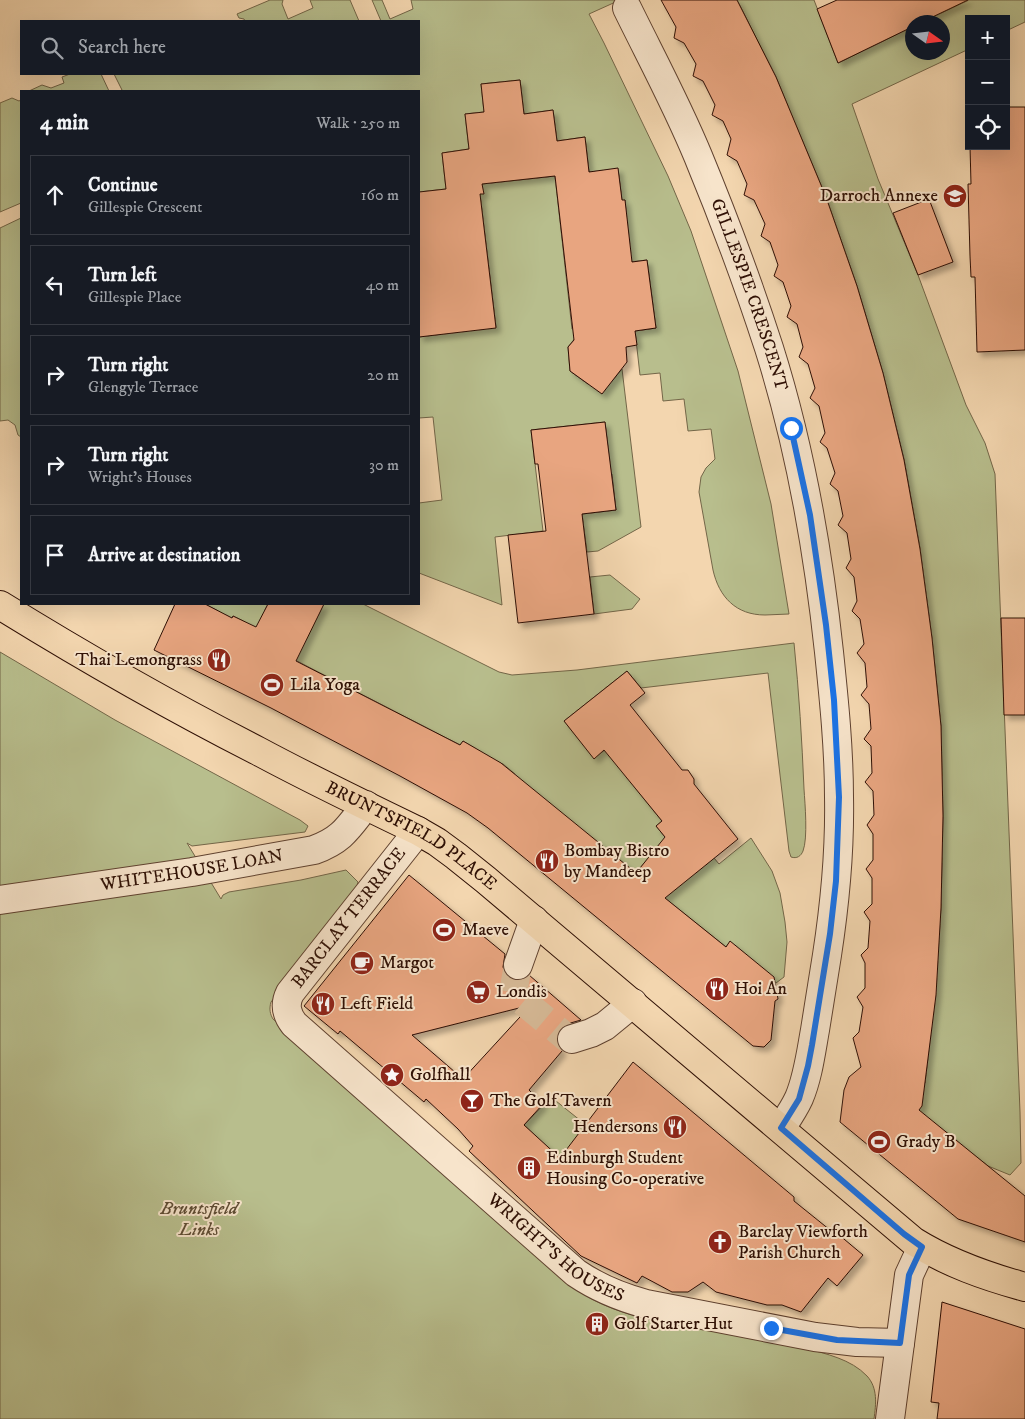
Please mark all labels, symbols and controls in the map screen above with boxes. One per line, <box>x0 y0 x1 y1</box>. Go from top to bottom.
north arrow <box>905 15 950 60</box>
map controls <box>965 15 1010 150</box>
button: + <box>965 15 1010 60</box>
search box <box>20 20 420 75</box>
icon: search <box>38 34 66 62</box>
text: Search here <box>78 36 166 59</box>
button: − <box>965 60 1010 105</box>
button: locate <box>965 105 1010 150</box>
text: 4 min <box>40 110 89 136</box>
text: Walk · 250 m <box>316 113 400 133</box>
text: Continue <box>88 174 158 197</box>
icon: ahead <box>41 181 69 209</box>
school or university icon: Darroch Annexe <box>942 183 968 209</box>
text: 160 m <box>361 185 399 205</box>
place label: Darroch Annexe <box>820 185 938 207</box>
street label: GILLESPIE CRESCENT <box>705 195 792 394</box>
text: Gillespie Crescent <box>88 197 202 217</box>
text: Turn left <box>88 264 157 287</box>
icon: left <box>41 271 69 299</box>
text: 40 m <box>366 275 399 295</box>
text: Gillespie Place <box>88 287 181 307</box>
text: Turn right <box>88 354 168 377</box>
icon: right <box>41 361 69 389</box>
text: 20 m <box>367 365 399 385</box>
text: Glengyle Terrace <box>88 377 198 397</box>
route start <box>780 417 803 440</box>
text: Turn right <box>88 444 168 467</box>
icon: right <box>41 451 69 479</box>
text: 30 m <box>369 455 399 475</box>
text: Wright's Houses <box>88 467 192 487</box>
icon: arrive <box>41 541 69 569</box>
text: Arrive at destination <box>88 544 240 567</box>
restaurant icon: Thai Lemongrass <box>206 647 232 673</box>
place label: Thai Lemongrass <box>76 649 202 671</box>
sports icon: Lila Yoga <box>259 672 285 698</box>
place label: Lila Yoga <box>290 674 360 696</box>
street label: BRUNTSFIELD PLACE <box>322 777 501 895</box>
place label: Bombay Bistro by Mandeep <box>564 840 669 883</box>
street label: BARCLAY TERRACE <box>287 843 411 993</box>
street label: WHITEHOUSE LOAN <box>98 845 285 896</box>
restaurant icon: Bombay Bistro by Mandeep <box>534 848 560 874</box>
sports icon: Maeve <box>431 917 457 943</box>
place label: Maeve <box>462 919 509 941</box>
cafe icon: Margot <box>349 950 375 976</box>
place label: Margot <box>380 952 434 974</box>
restaurant icon: Hoi An <box>704 976 730 1002</box>
place label: Hoi An <box>734 978 788 1000</box>
supermarket icon: Londis <box>465 979 491 1005</box>
place label: Londis <box>496 981 547 1003</box>
restaurant icon: Left Field <box>310 991 336 1017</box>
place label: Left Field <box>340 993 413 1015</box>
place icon: Golfhall <box>379 1062 405 1088</box>
place label: Golfhall <box>410 1064 471 1086</box>
bar icon: The Golf Tavern <box>459 1088 485 1114</box>
place label: The Golf Tavern <box>490 1090 612 1112</box>
restaurant icon: Hendersons <box>662 1114 688 1140</box>
place label: Hendersons <box>573 1116 658 1138</box>
sports icon: Grady B <box>866 1129 892 1155</box>
place label: Grady B <box>896 1131 956 1153</box>
place label: Edinburgh Student Housing Co-operative <box>546 1147 704 1190</box>
building icon: Edinburgh Student Housing Co-operative <box>516 1155 542 1181</box>
street label: WRIGHT'S HOUSES <box>482 1188 627 1307</box>
park label: Bruntsfield Links <box>160 1198 240 1241</box>
place label: Barclay Viewforth Parish Church <box>738 1221 868 1264</box>
church icon: Barclay Viewforth Parish Church <box>707 1229 733 1255</box>
building icon: Golf Starter Hut <box>584 1311 610 1337</box>
place label: Golf Starter Hut <box>614 1313 733 1335</box>
route end <box>760 1317 783 1340</box>

